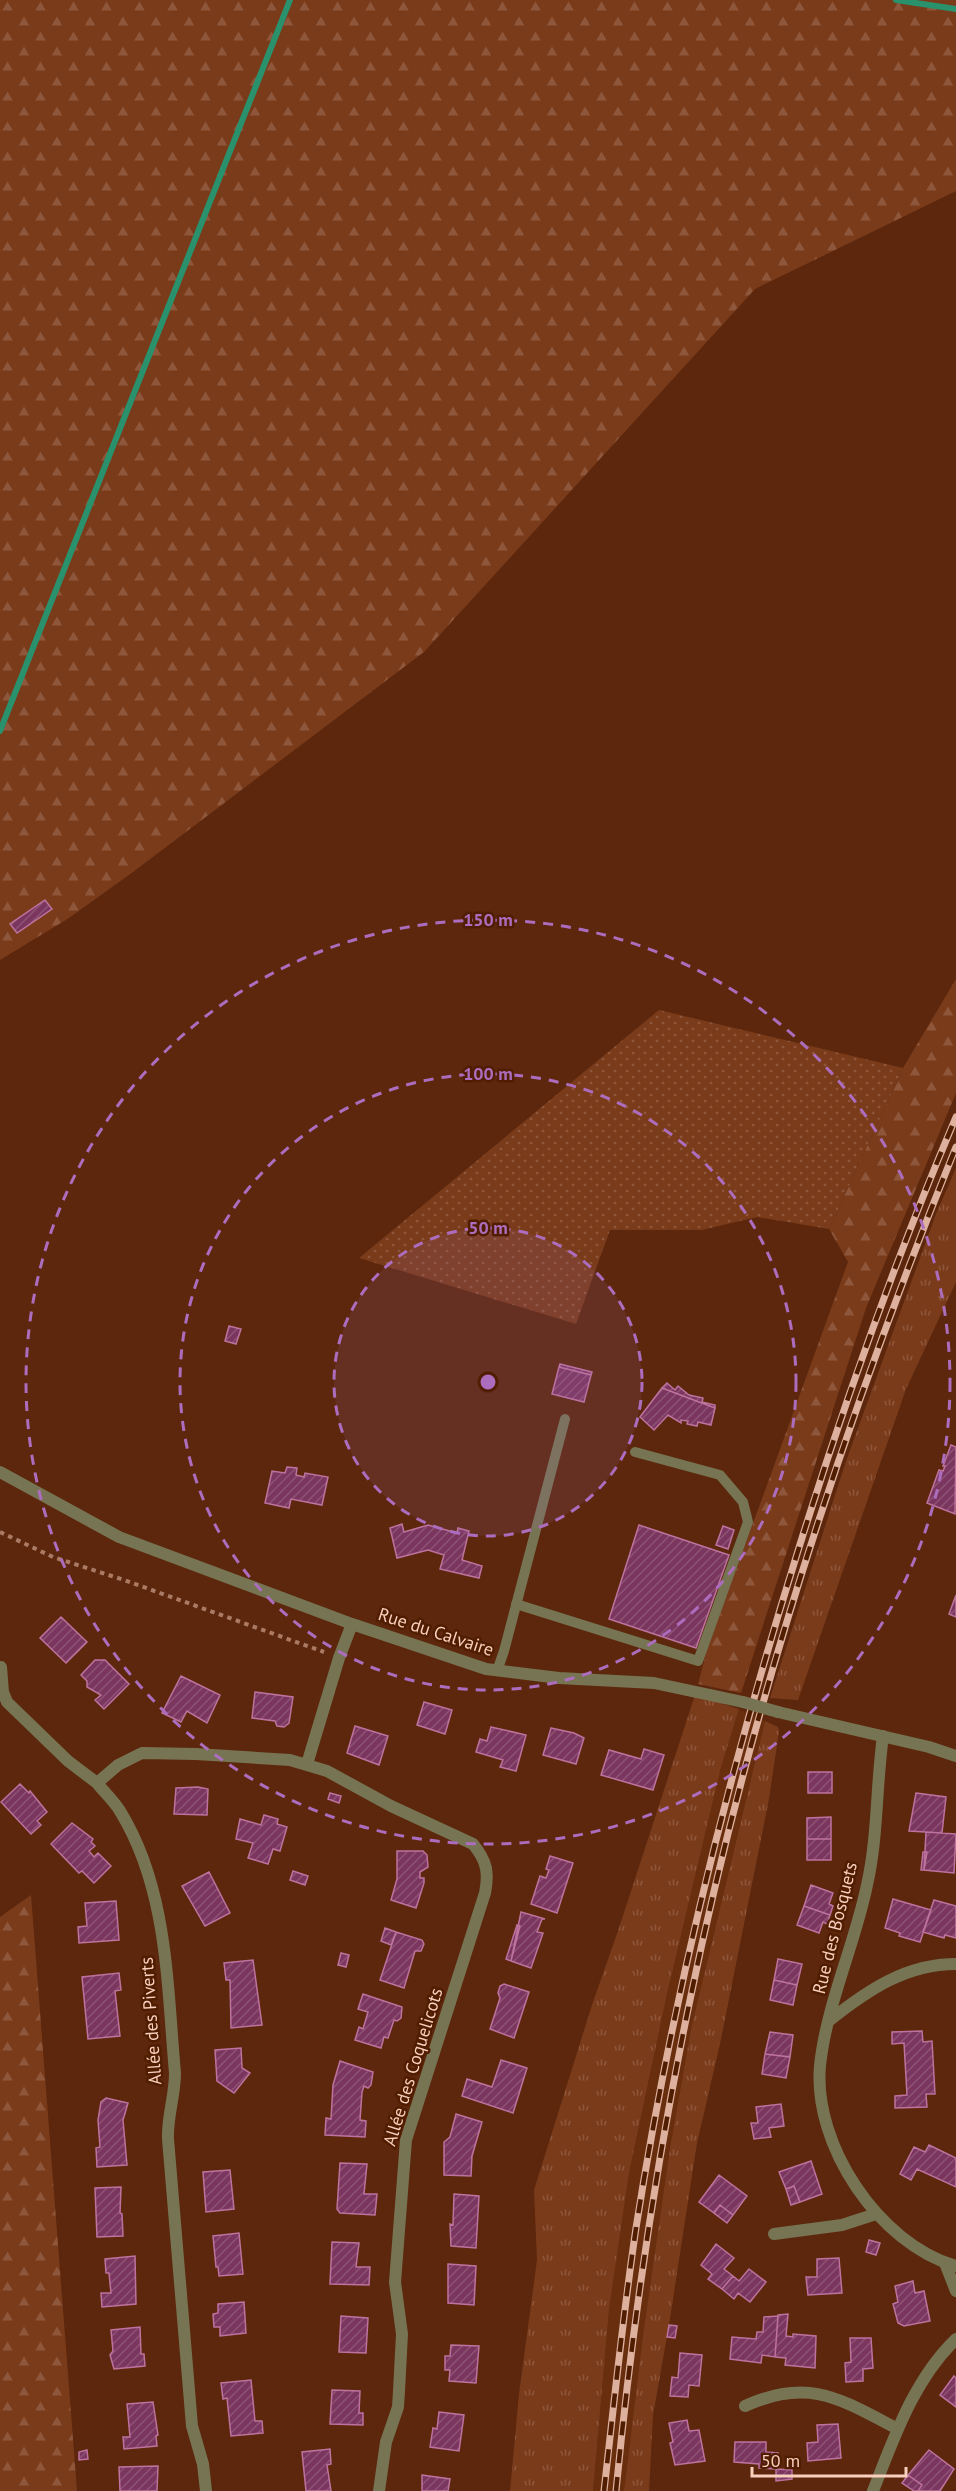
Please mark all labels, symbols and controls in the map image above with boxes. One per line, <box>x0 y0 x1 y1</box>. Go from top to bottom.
text: 150 m <box>463 908 513 931</box>
text: 100 m <box>463 1062 513 1085</box>
text: 50 m <box>468 1216 508 1239</box>
centre of rings <box>478 1372 498 1392</box>
street label: Rue du Calvaire <box>375 1602 497 1661</box>
street label: Rue des Bosquets <box>807 1859 862 1996</box>
street label: Allée des Piverts <box>135 1956 166 2086</box>
street label: Allée des Coquelicots <box>378 1985 448 2149</box>
scale bar <box>752 2440 906 2478</box>
text: 50 m <box>761 2449 800 2472</box>

